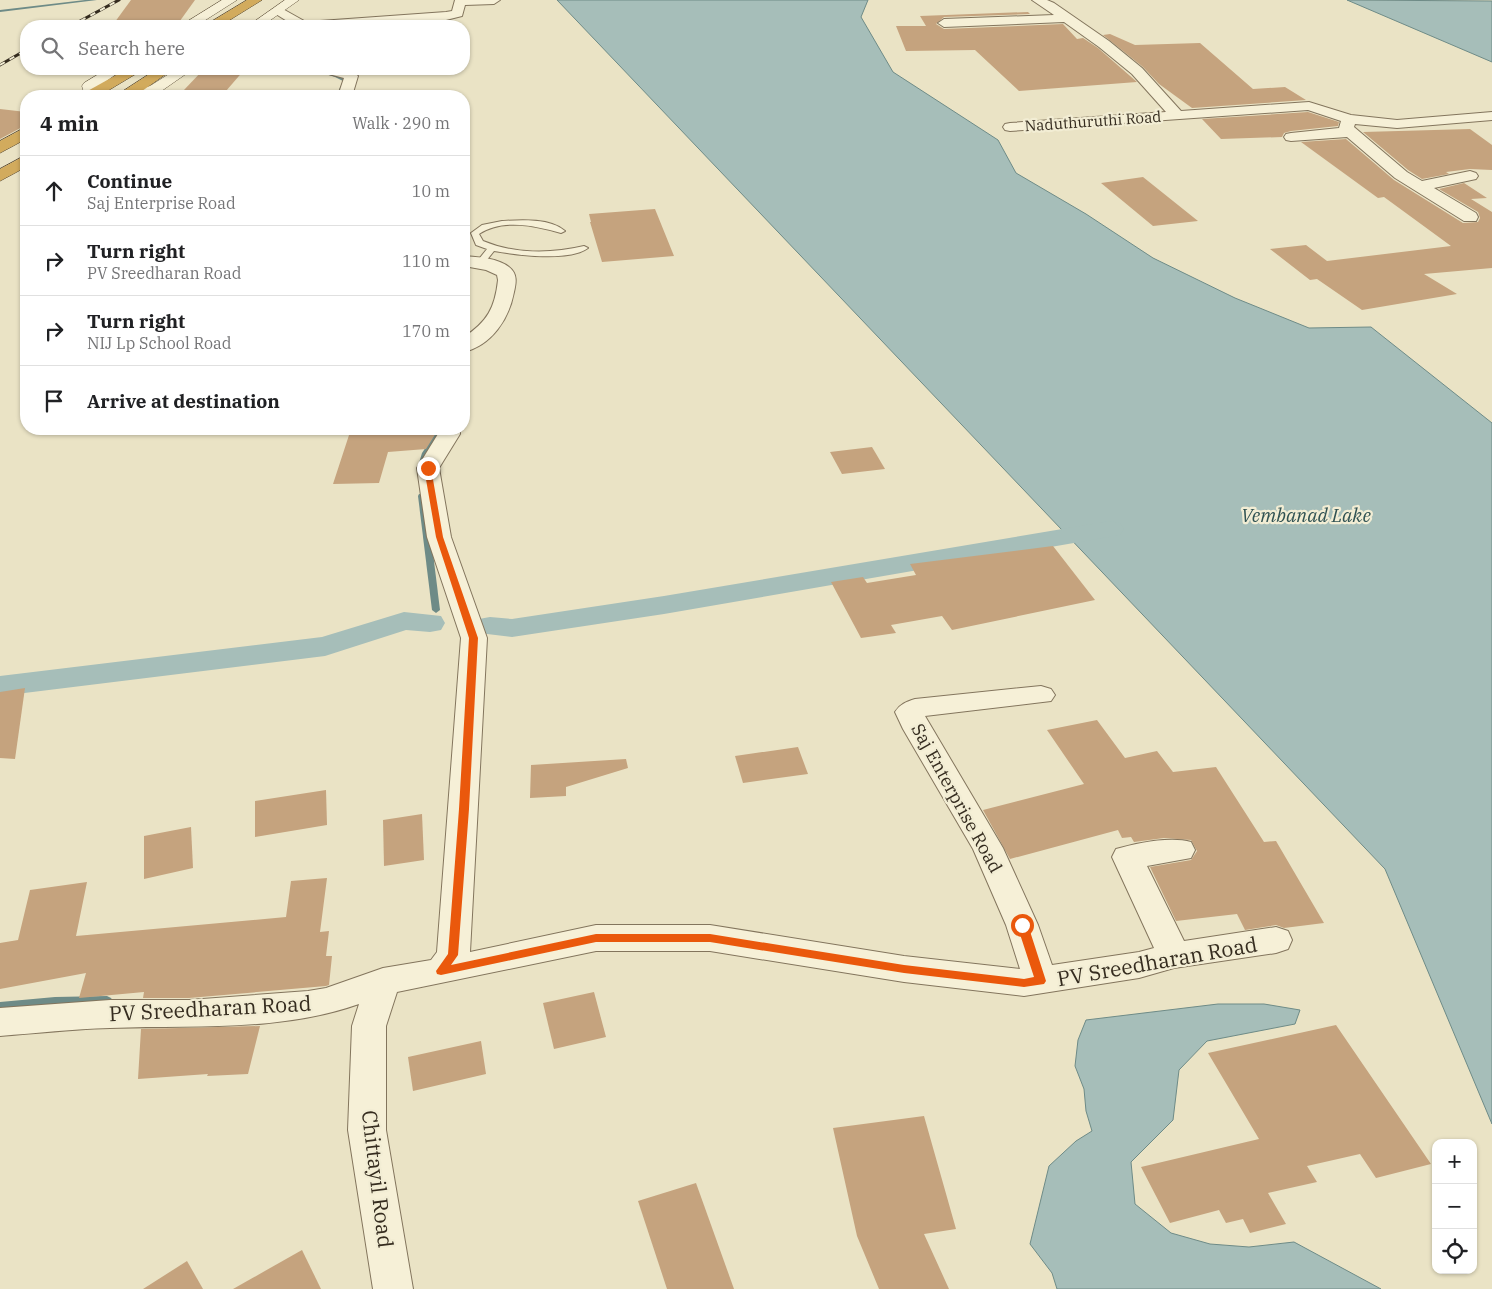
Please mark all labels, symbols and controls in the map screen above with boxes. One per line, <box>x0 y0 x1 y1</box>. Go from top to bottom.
search box <box>20 20 470 75</box>
icon: search <box>38 34 66 62</box>
text: Search here <box>78 36 185 60</box>
street label: Naduthuruthi Road <box>1024 107 1162 135</box>
text: 4 min <box>40 109 99 137</box>
text: Walk · 290 m <box>352 113 450 133</box>
text: Continue <box>87 169 172 193</box>
icon: ahead <box>40 177 68 205</box>
text: 10 m <box>412 181 450 201</box>
text: Saj Enterprise Road <box>87 193 236 213</box>
text: Turn right <box>87 239 185 263</box>
icon: right <box>40 247 68 275</box>
text: 110 m <box>402 251 450 271</box>
text: PV Sreedharan Road <box>87 263 242 283</box>
text: Turn right <box>87 309 185 333</box>
icon: right <box>40 317 68 345</box>
text: 170 m <box>402 321 450 341</box>
text: NIJ Lp School Road <box>87 333 232 353</box>
icon: arrive <box>40 387 68 415</box>
text: Arrive at destination <box>87 389 280 413</box>
route end <box>417 457 440 480</box>
water label: Vembanad Lake <box>1241 503 1371 527</box>
street label: Saj Enterprise Road <box>906 719 1008 877</box>
route start <box>1011 914 1034 937</box>
street label: PV Sreedharan Road <box>1055 930 1260 992</box>
street label: PV Sreedharan Road <box>108 989 312 1027</box>
street label: Chittayil Road <box>356 1109 400 1250</box>
map controls <box>1432 1139 1477 1274</box>
button: + <box>1432 1139 1477 1184</box>
button: − <box>1432 1184 1477 1229</box>
button: locate <box>1432 1229 1477 1274</box>

